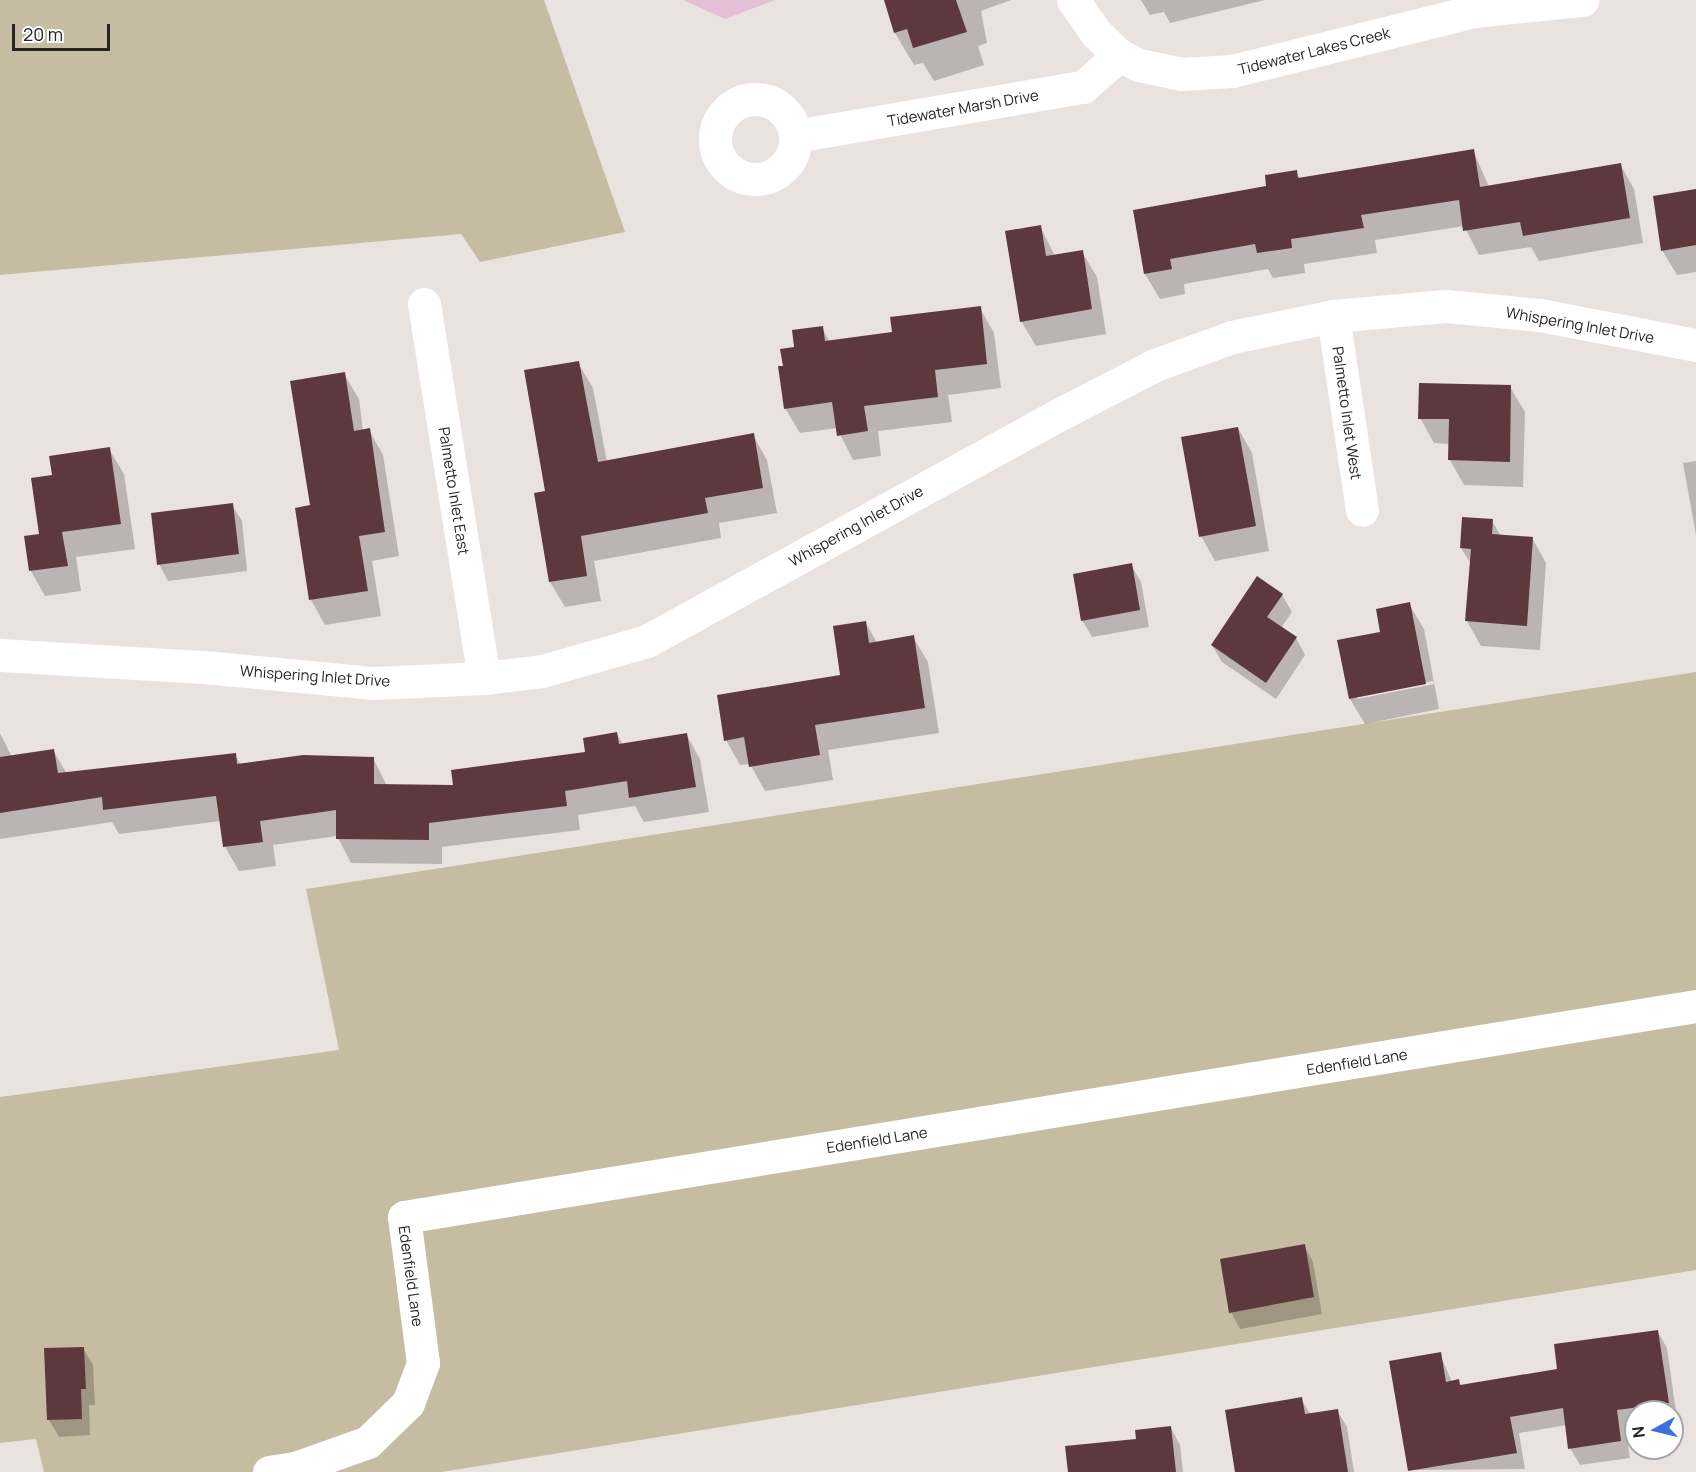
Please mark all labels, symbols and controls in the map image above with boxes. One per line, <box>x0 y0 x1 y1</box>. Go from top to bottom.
scale bar <box>15 12 112 50</box>
text: 20 m <box>23 22 63 46</box>
street label: Tidewater Lakes Creek <box>1236 23 1392 79</box>
street label: Tidewater Marsh Drive <box>886 86 1040 130</box>
street label: Whispering Inlet Drive <box>1504 303 1656 347</box>
street label: Palmetto Inlet West <box>1329 345 1365 481</box>
street label: Palmetto Inlet East <box>435 426 473 556</box>
street label: Whispering Inlet Drive <box>786 482 926 570</box>
street label: Whispering Inlet Drive <box>239 662 391 690</box>
street label: Edenfield Lane <box>1305 1045 1409 1079</box>
street label: Edenfield Lane <box>825 1123 929 1157</box>
street label: Edenfield Lane <box>395 1224 427 1328</box>
north arrow <box>1624 1400 1684 1460</box>
text: N <box>1626 1425 1650 1439</box>

